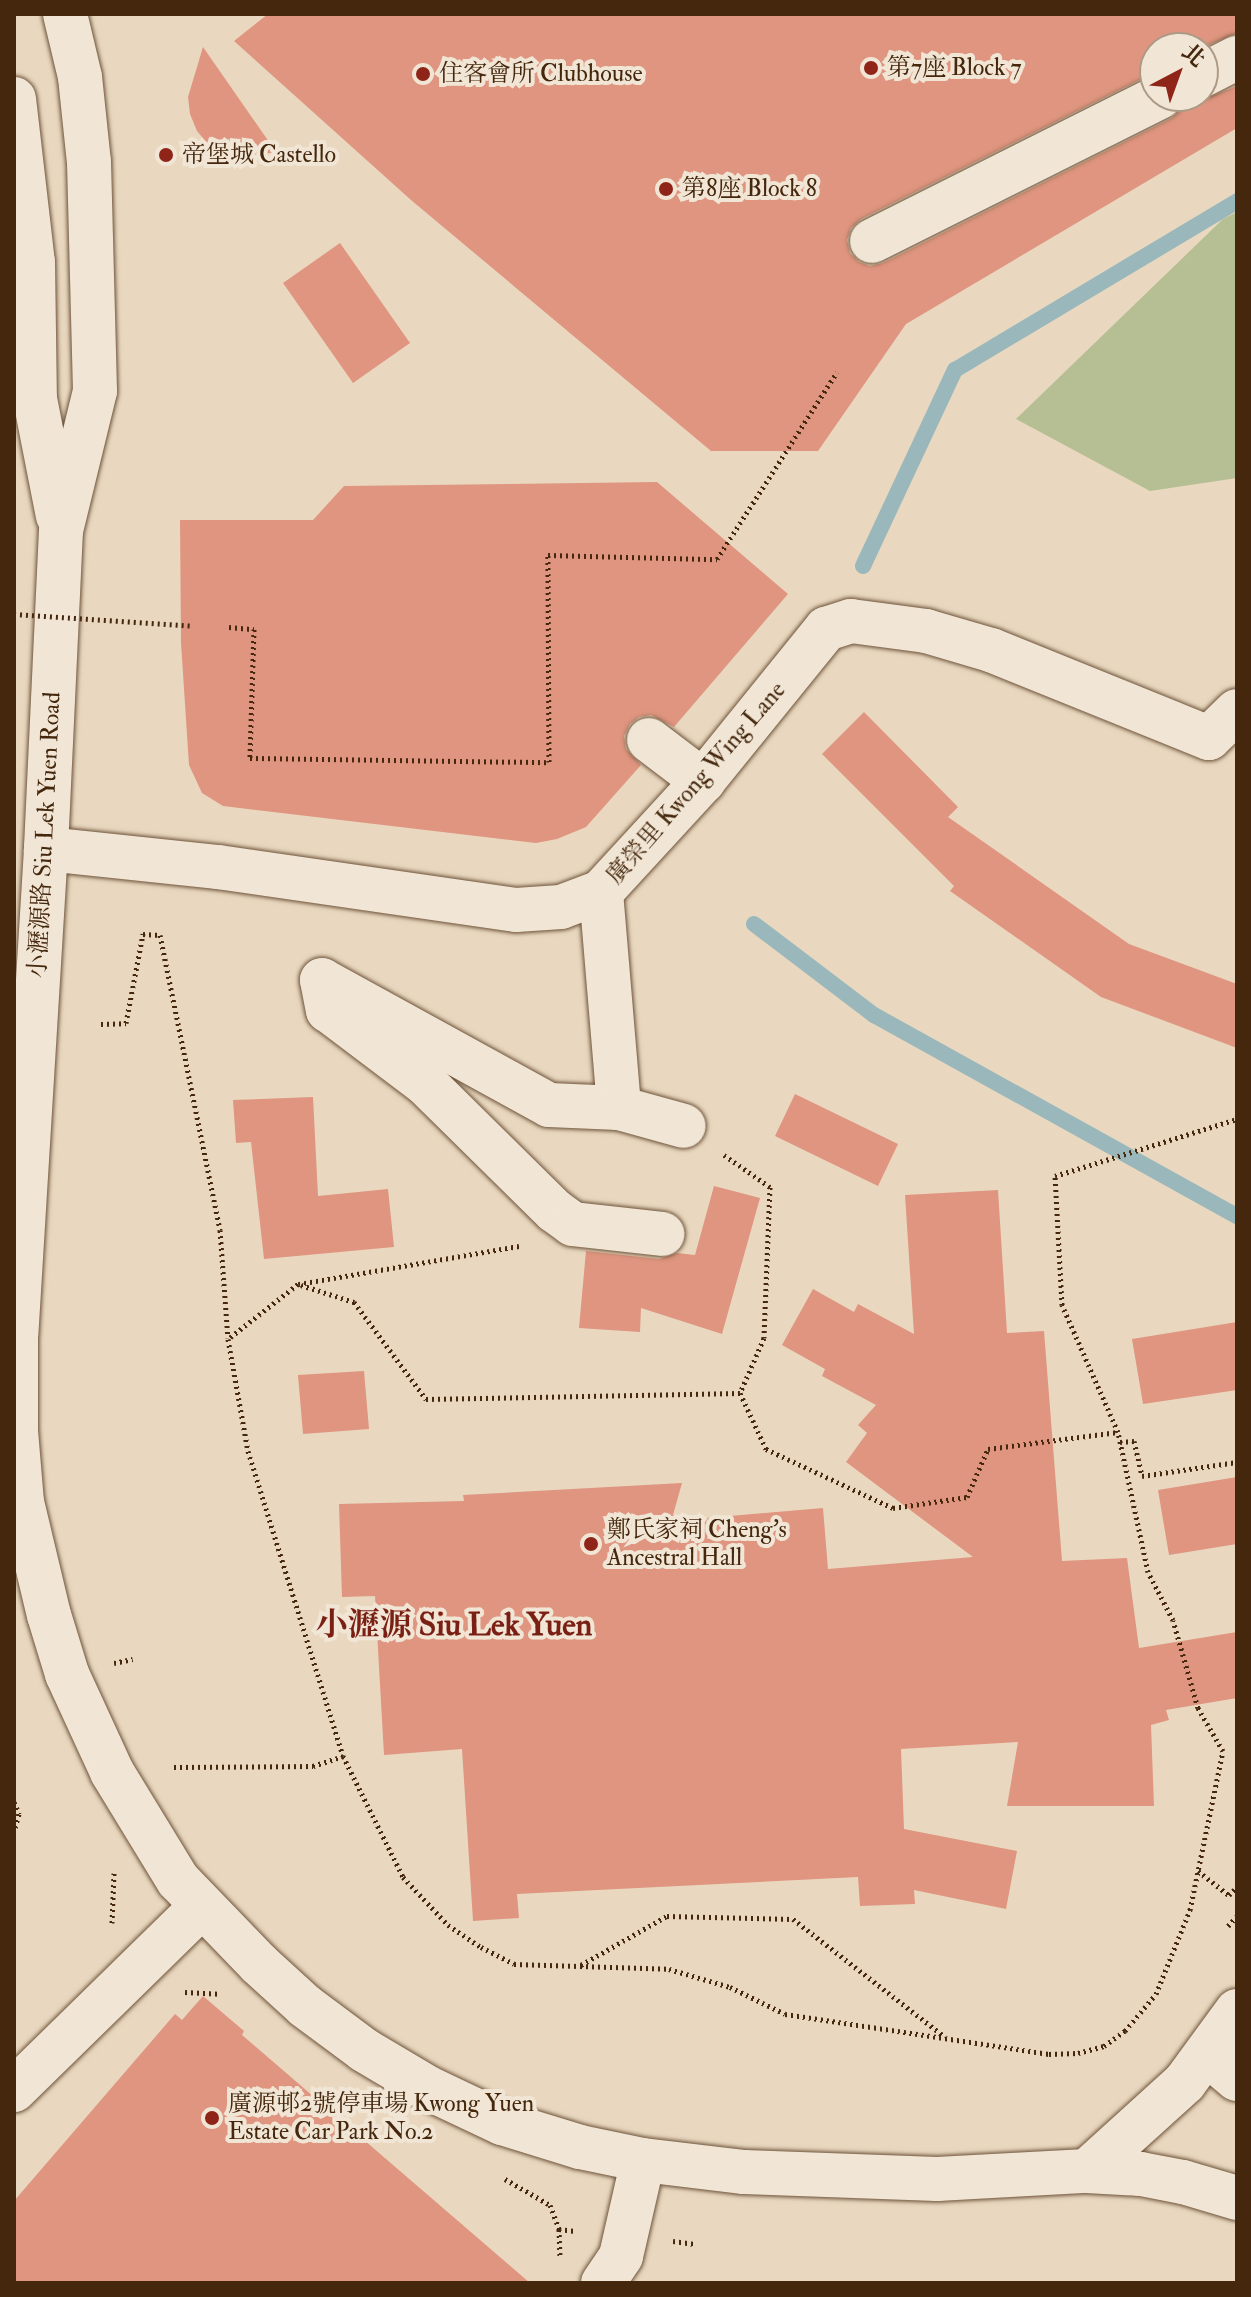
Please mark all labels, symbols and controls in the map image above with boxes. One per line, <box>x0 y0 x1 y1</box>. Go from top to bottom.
north arrow <box>1139 32 1219 112</box>
text: 北 <box>1176 38 1211 73</box>
place label: 第7座 Block 7 <box>887 54 1022 82</box>
marker: 第7座 Block 7 <box>862 59 880 77</box>
place label: 住客會所 Clubhouse <box>439 60 642 88</box>
marker: 住客會所 Clubhouse <box>414 65 432 83</box>
place label: 帝堡城 Castello <box>182 141 336 169</box>
marker: 帝堡城 Castello <box>157 146 175 164</box>
place label: 第8座 Block 8 <box>682 175 817 203</box>
marker: 第8座 Block 8 <box>657 180 675 198</box>
street label: 廣榮里 Kwong Wing Lane <box>600 676 792 890</box>
street label: 小瀝源路 Siu Lek Yuen Road <box>23 691 67 979</box>
place label: 鄭氏家祠 Cheng's Ancestral Hall <box>607 1516 787 1572</box>
marker: 鄭氏家祠 Cheng's Ancestral Hall <box>582 1535 600 1553</box>
district label: 小瀝源 Siu Lek Yuen <box>316 1606 592 1644</box>
place label: 廣源邨2號停車場 Kwong Yuen Estate Car Park No.2 <box>228 2090 534 2146</box>
marker: 廣源邨2號停車場 Kwong Yuen Estate Car Park No.2 <box>203 2109 221 2127</box>

